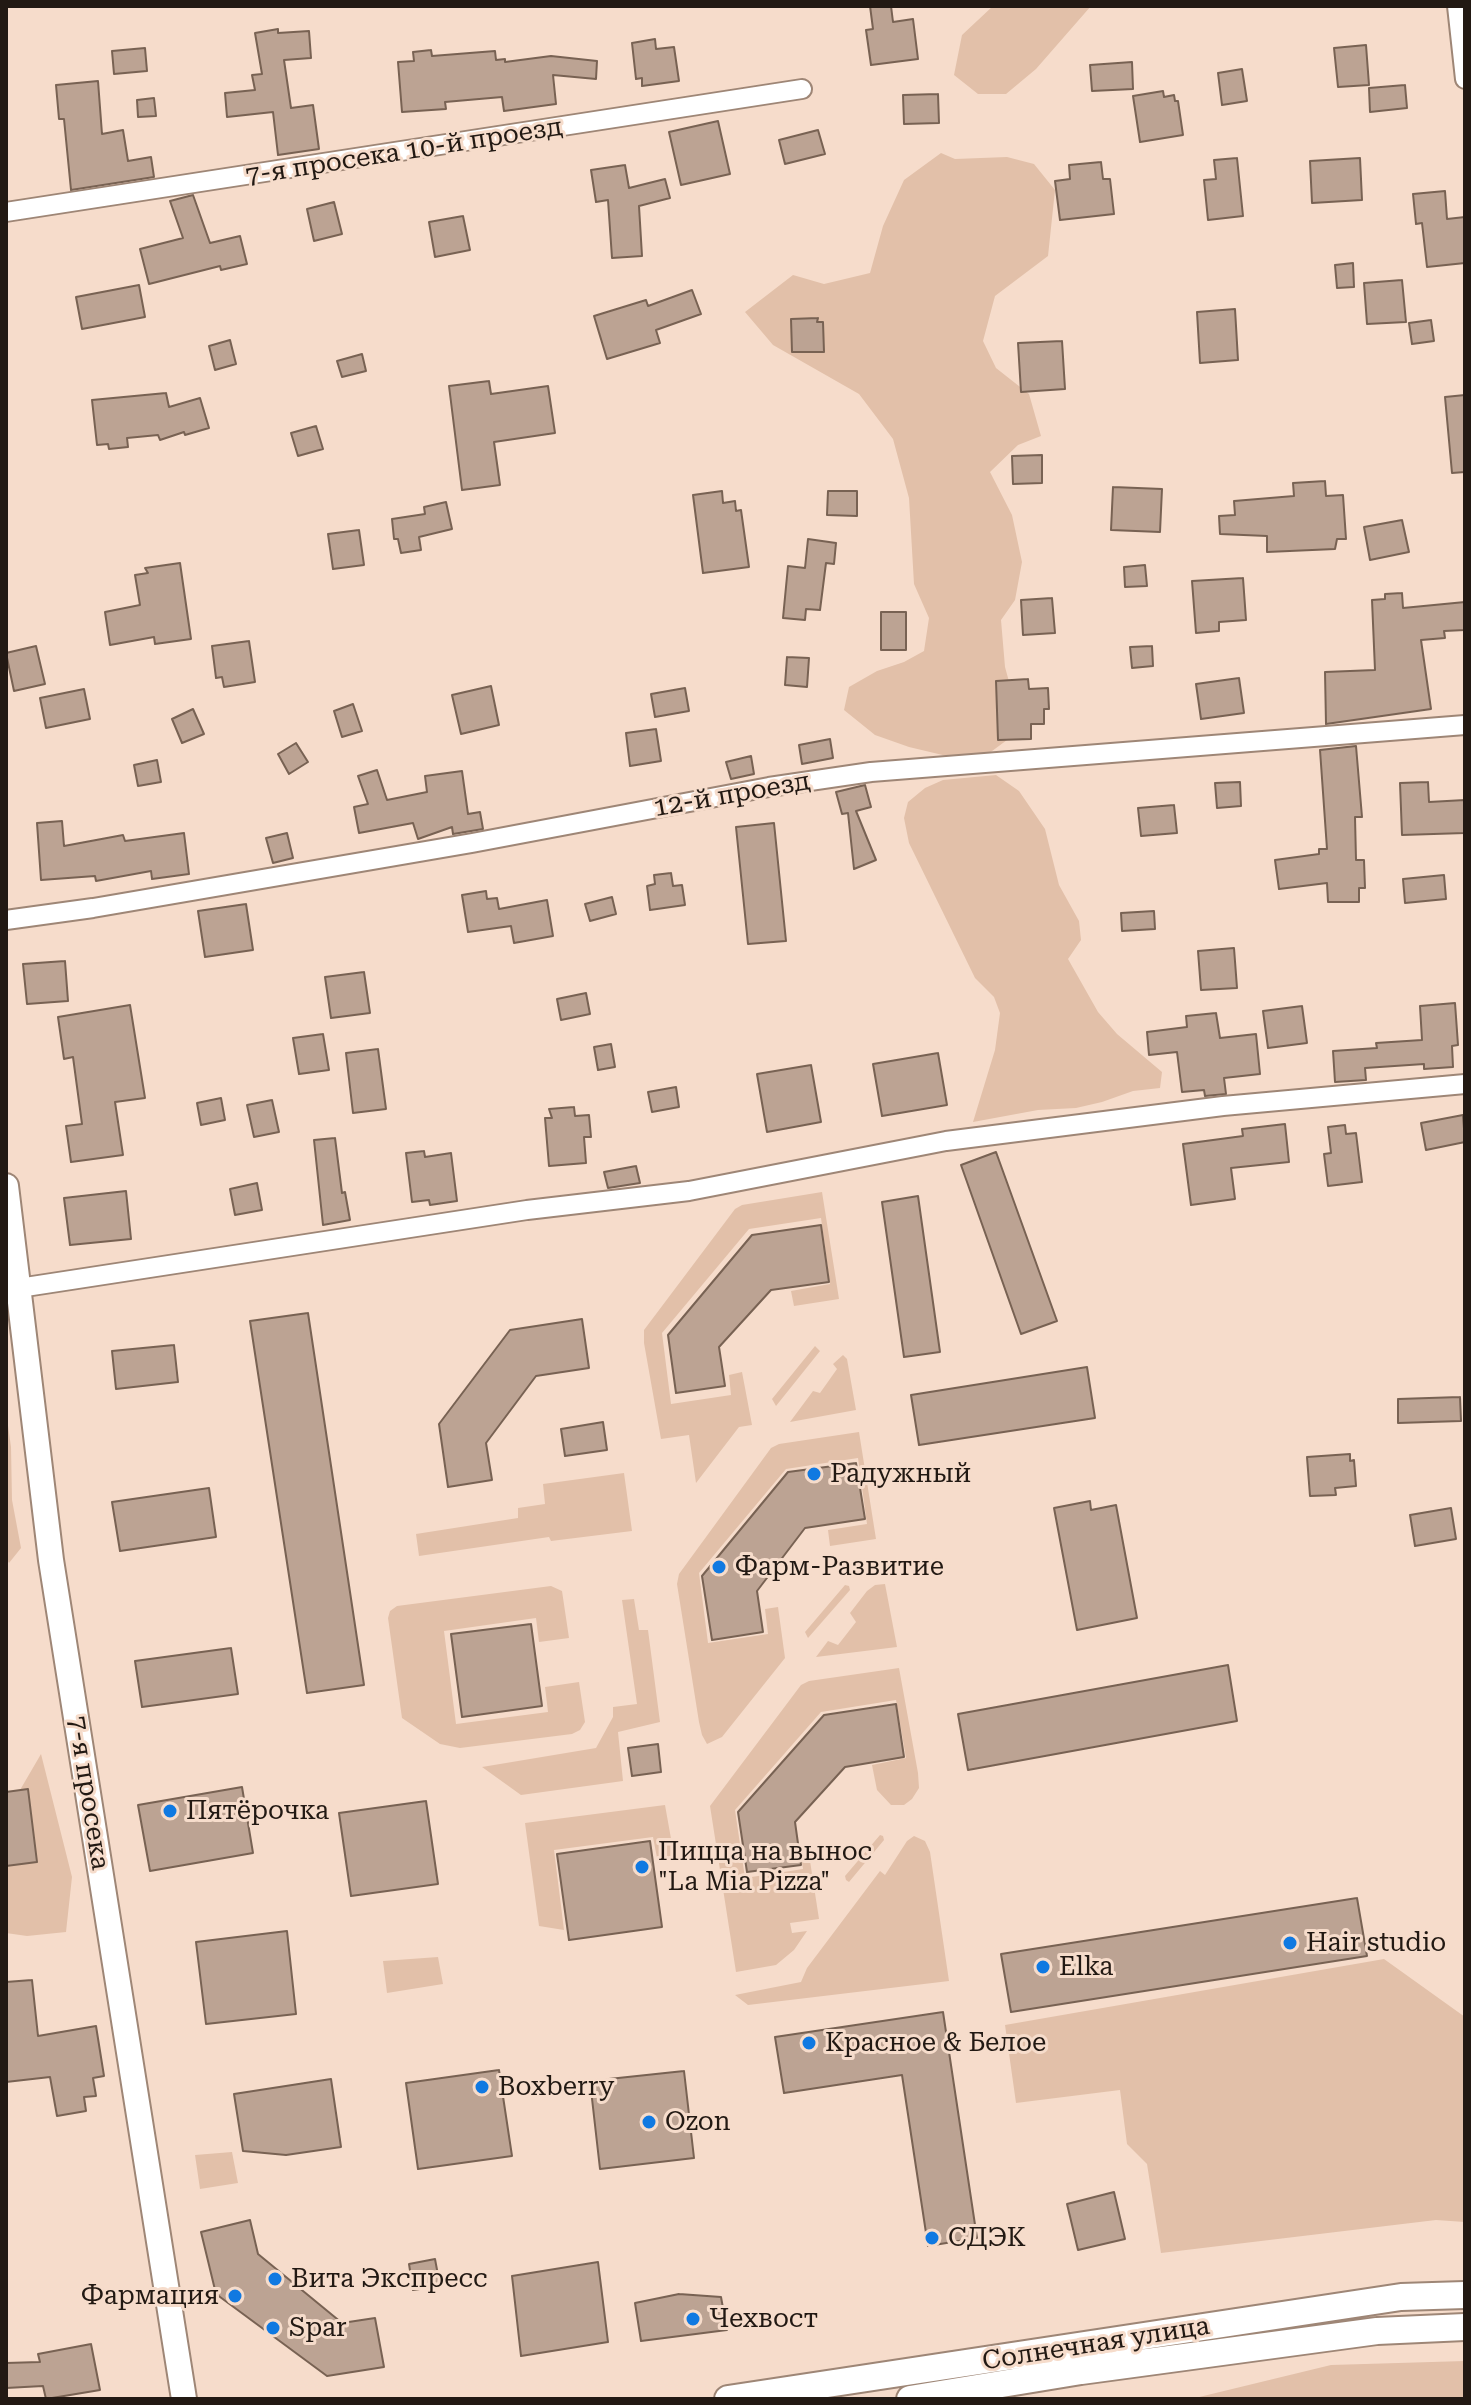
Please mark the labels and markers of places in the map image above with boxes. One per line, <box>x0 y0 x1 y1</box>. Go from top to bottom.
place label: Радужный <box>830 1458 971 1490</box>
marker: Радужный <box>805 1465 823 1483</box>
place label: Фарм-Развитие <box>735 1551 944 1583</box>
marker: Фарм-Развитие <box>710 1558 728 1576</box>
place label: Пятёрочка <box>186 1795 329 1827</box>
marker: Пятёрочка <box>161 1802 179 1820</box>
place label: Пицца на вынос "La Mia Pizza" <box>658 1836 872 1898</box>
marker: Пицца на вынос "La Mia Pizza" <box>633 1858 651 1876</box>
place label: Hair studio <box>1306 1927 1446 1959</box>
marker: Hair studio <box>1281 1934 1299 1952</box>
place label: Elka <box>1059 1951 1113 1983</box>
marker: Elka <box>1034 1958 1052 1976</box>
place label: Красное & Белое <box>825 2027 1046 2059</box>
marker: Красное & Белое <box>800 2034 818 2052</box>
place label: Boxberry <box>498 2071 614 2103</box>
marker: Boxberry <box>473 2078 491 2096</box>
place label: Ozon <box>665 2106 731 2138</box>
marker: Ozon <box>640 2113 658 2131</box>
place label: СДЭК <box>948 2222 1026 2254</box>
marker: СДЭК <box>923 2229 941 2247</box>
place label: Вита Экспресс <box>291 2263 488 2295</box>
marker: Вита Экспресс <box>266 2270 284 2288</box>
place label: Фармация <box>81 2280 219 2312</box>
marker: Фармация <box>226 2287 244 2305</box>
place label: Чехвост <box>709 2303 818 2335</box>
marker: Чехвост <box>684 2310 702 2328</box>
place label: Spar <box>289 2312 347 2344</box>
marker: Spar <box>264 2319 282 2337</box>

